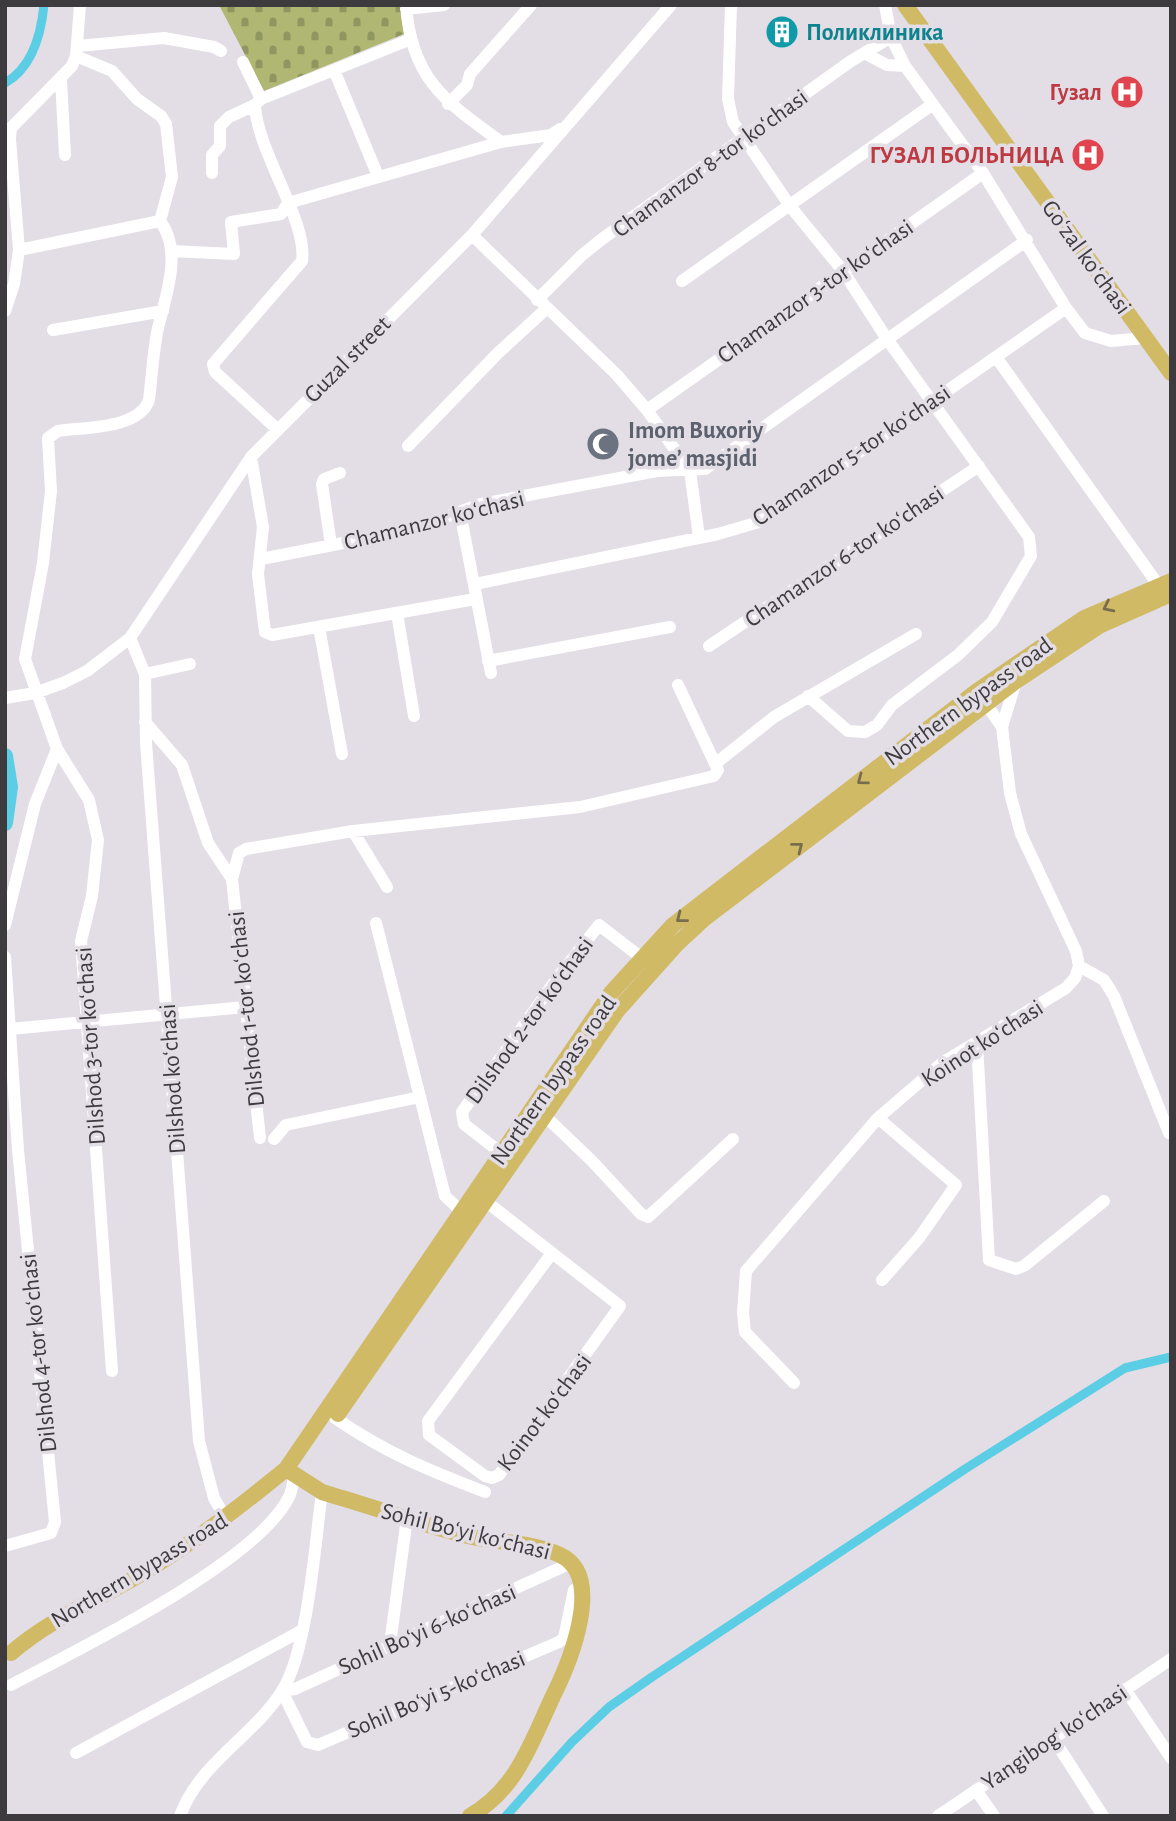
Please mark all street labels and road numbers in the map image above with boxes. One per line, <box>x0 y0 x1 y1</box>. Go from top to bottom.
street label: Chamanzor 8-tor koʻchasi <box>609 85 812 242</box>
street label: Goʻzal koʻchasi <box>1037 196 1135 319</box>
street label: Chamanzor 3-tor koʻchasi <box>713 215 918 368</box>
street label: Guzal street <box>300 312 396 407</box>
street label: Chamanzor 5-tor koʻchasi <box>748 381 955 531</box>
street label: Chamanzor 6-tor koʻchasi <box>741 481 948 632</box>
street label: Chamanzor koʻchasi <box>342 487 527 555</box>
street label: Northern bypass road <box>880 633 1057 771</box>
street label: Dilshod 1-tor koʻchasi <box>225 910 269 1108</box>
street label: Dilshod 2-tor koʻchasi <box>461 933 598 1108</box>
street label: Dilshod 3-tor koʻchasi <box>72 946 110 1146</box>
street label: Northern bypass road <box>486 991 621 1170</box>
street label: Koinot koʻchasi <box>917 996 1048 1092</box>
street label: Dilshod koʻchasi <box>156 1003 190 1155</box>
street label: Dilshod 4-tor koʻchasi <box>17 1252 61 1454</box>
street label: Koinot koʻchasi <box>493 1350 596 1476</box>
street label: Sohil Boʻyi koʻchasi <box>379 1499 553 1565</box>
street label: Northern bypass road <box>47 1509 232 1633</box>
street label: Sohil Boʻyi 6-koʻchasi <box>335 1580 520 1680</box>
street label: Sohil Boʻyi 5-koʻchasi <box>344 1647 529 1743</box>
street label: Yangibogʻ koʻchasi <box>978 1680 1132 1795</box>

